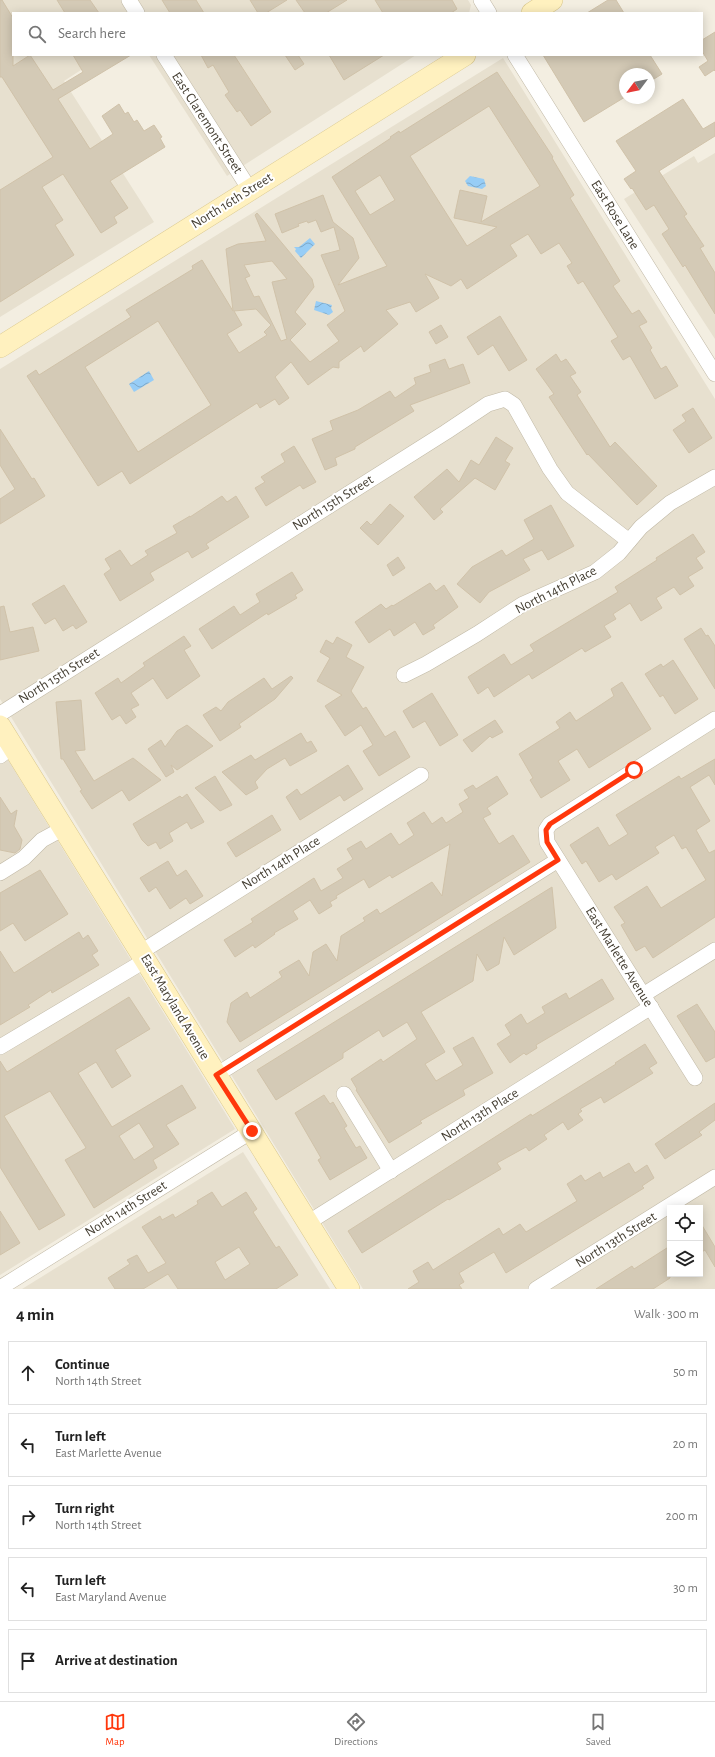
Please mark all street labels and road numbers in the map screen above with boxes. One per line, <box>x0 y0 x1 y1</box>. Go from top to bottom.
street label: East Claremont Street <box>169 70 245 177</box>
street label: North 16th Street <box>189 170 276 232</box>
street label: East Rose Lane <box>588 178 642 252</box>
street label: North 15th Street <box>290 472 376 533</box>
street label: North 14th Place <box>513 564 599 616</box>
street label: North 15th Street <box>16 645 102 706</box>
street label: North 14th Place <box>239 833 323 893</box>
street label: East Marlette Avenue <box>583 905 655 1009</box>
street label: East Maryland Avenue <box>138 952 212 1062</box>
street label: North 13th Place <box>439 1086 521 1144</box>
street label: North 14th Street <box>83 1178 170 1240</box>
street label: North 13th Street <box>573 1209 659 1270</box>

